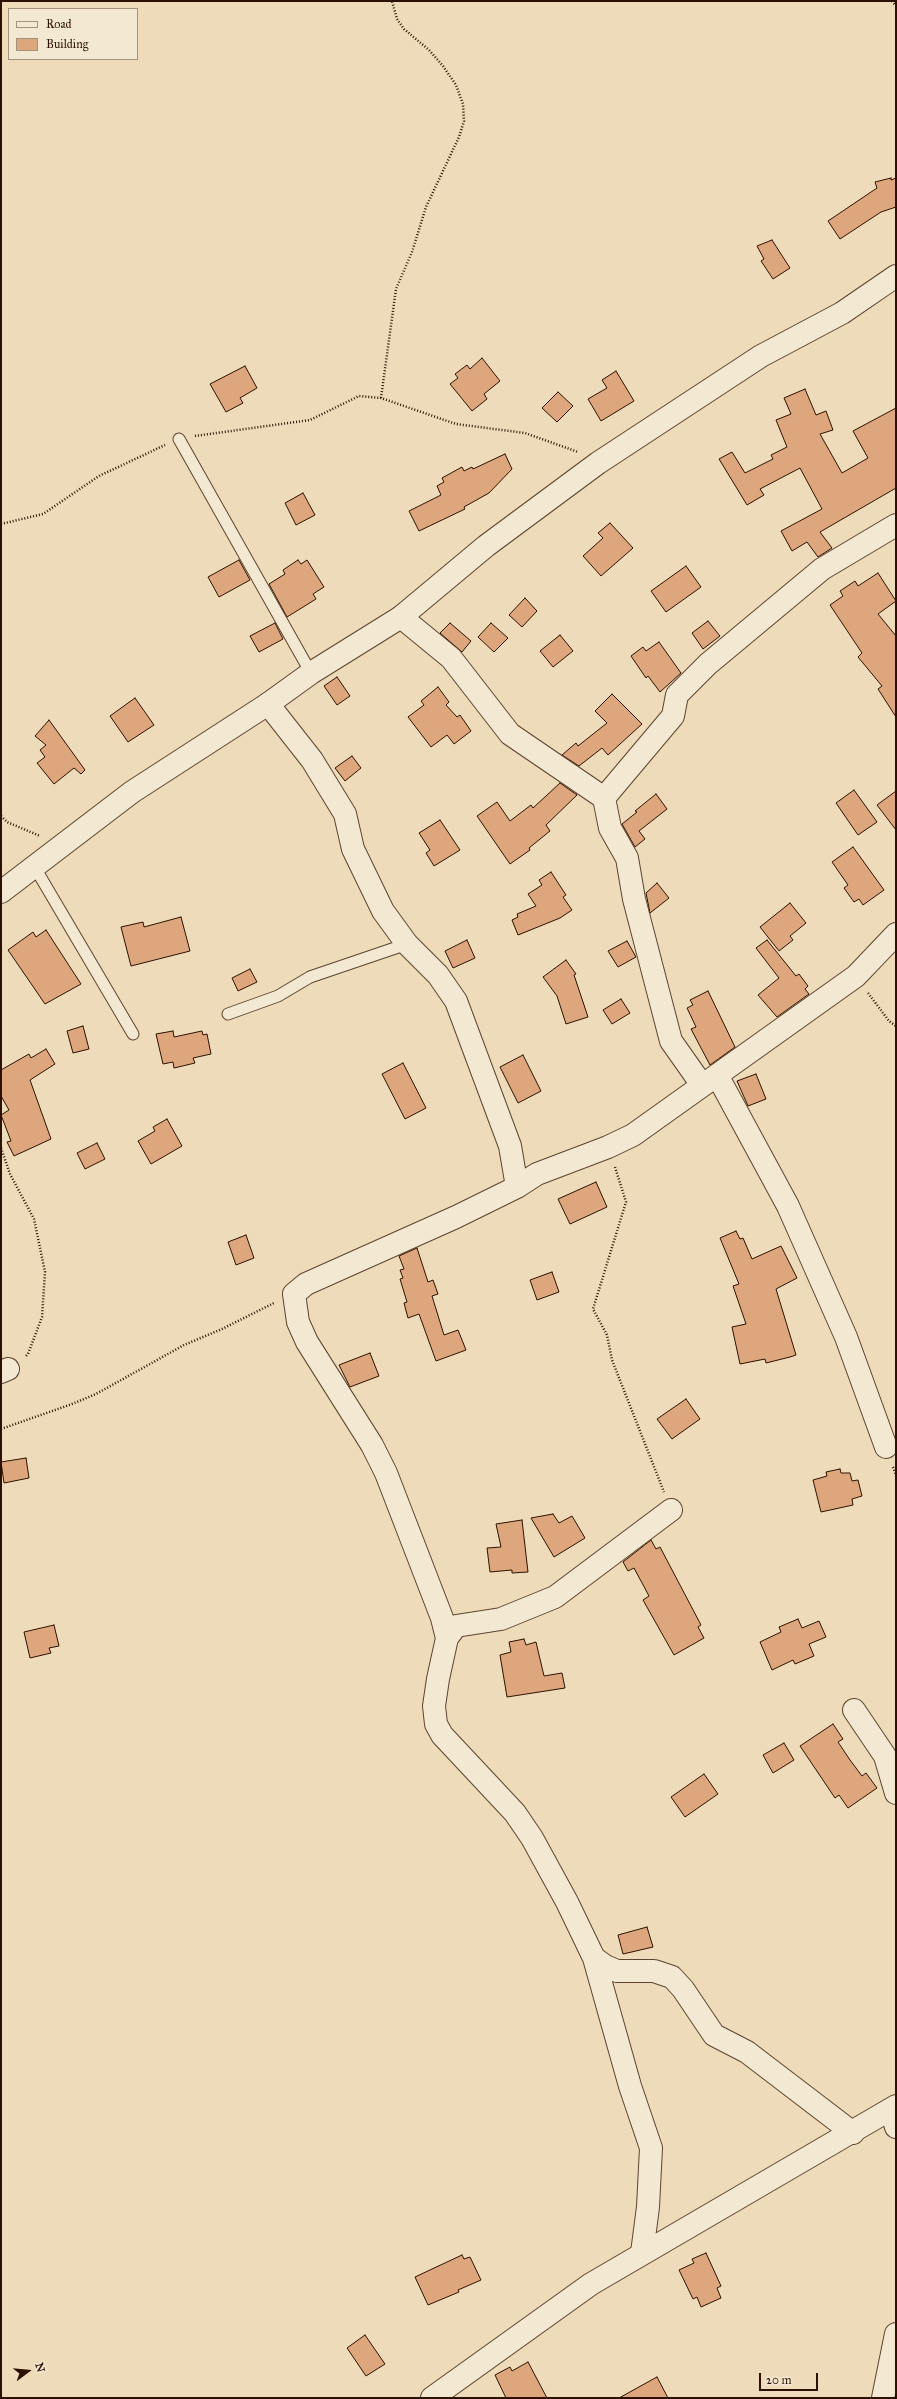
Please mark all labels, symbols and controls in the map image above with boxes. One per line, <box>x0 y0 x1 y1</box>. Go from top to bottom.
legend <box>8 8 138 60</box>
text: Road <box>46 17 72 31</box>
text: Building <box>46 37 88 51</box>
north arrow <box>8 2351 48 2391</box>
text: N <box>32 2361 48 2374</box>
scale bar <box>761 2365 820 2391</box>
text: 20 m <box>766 2373 792 2387</box>

